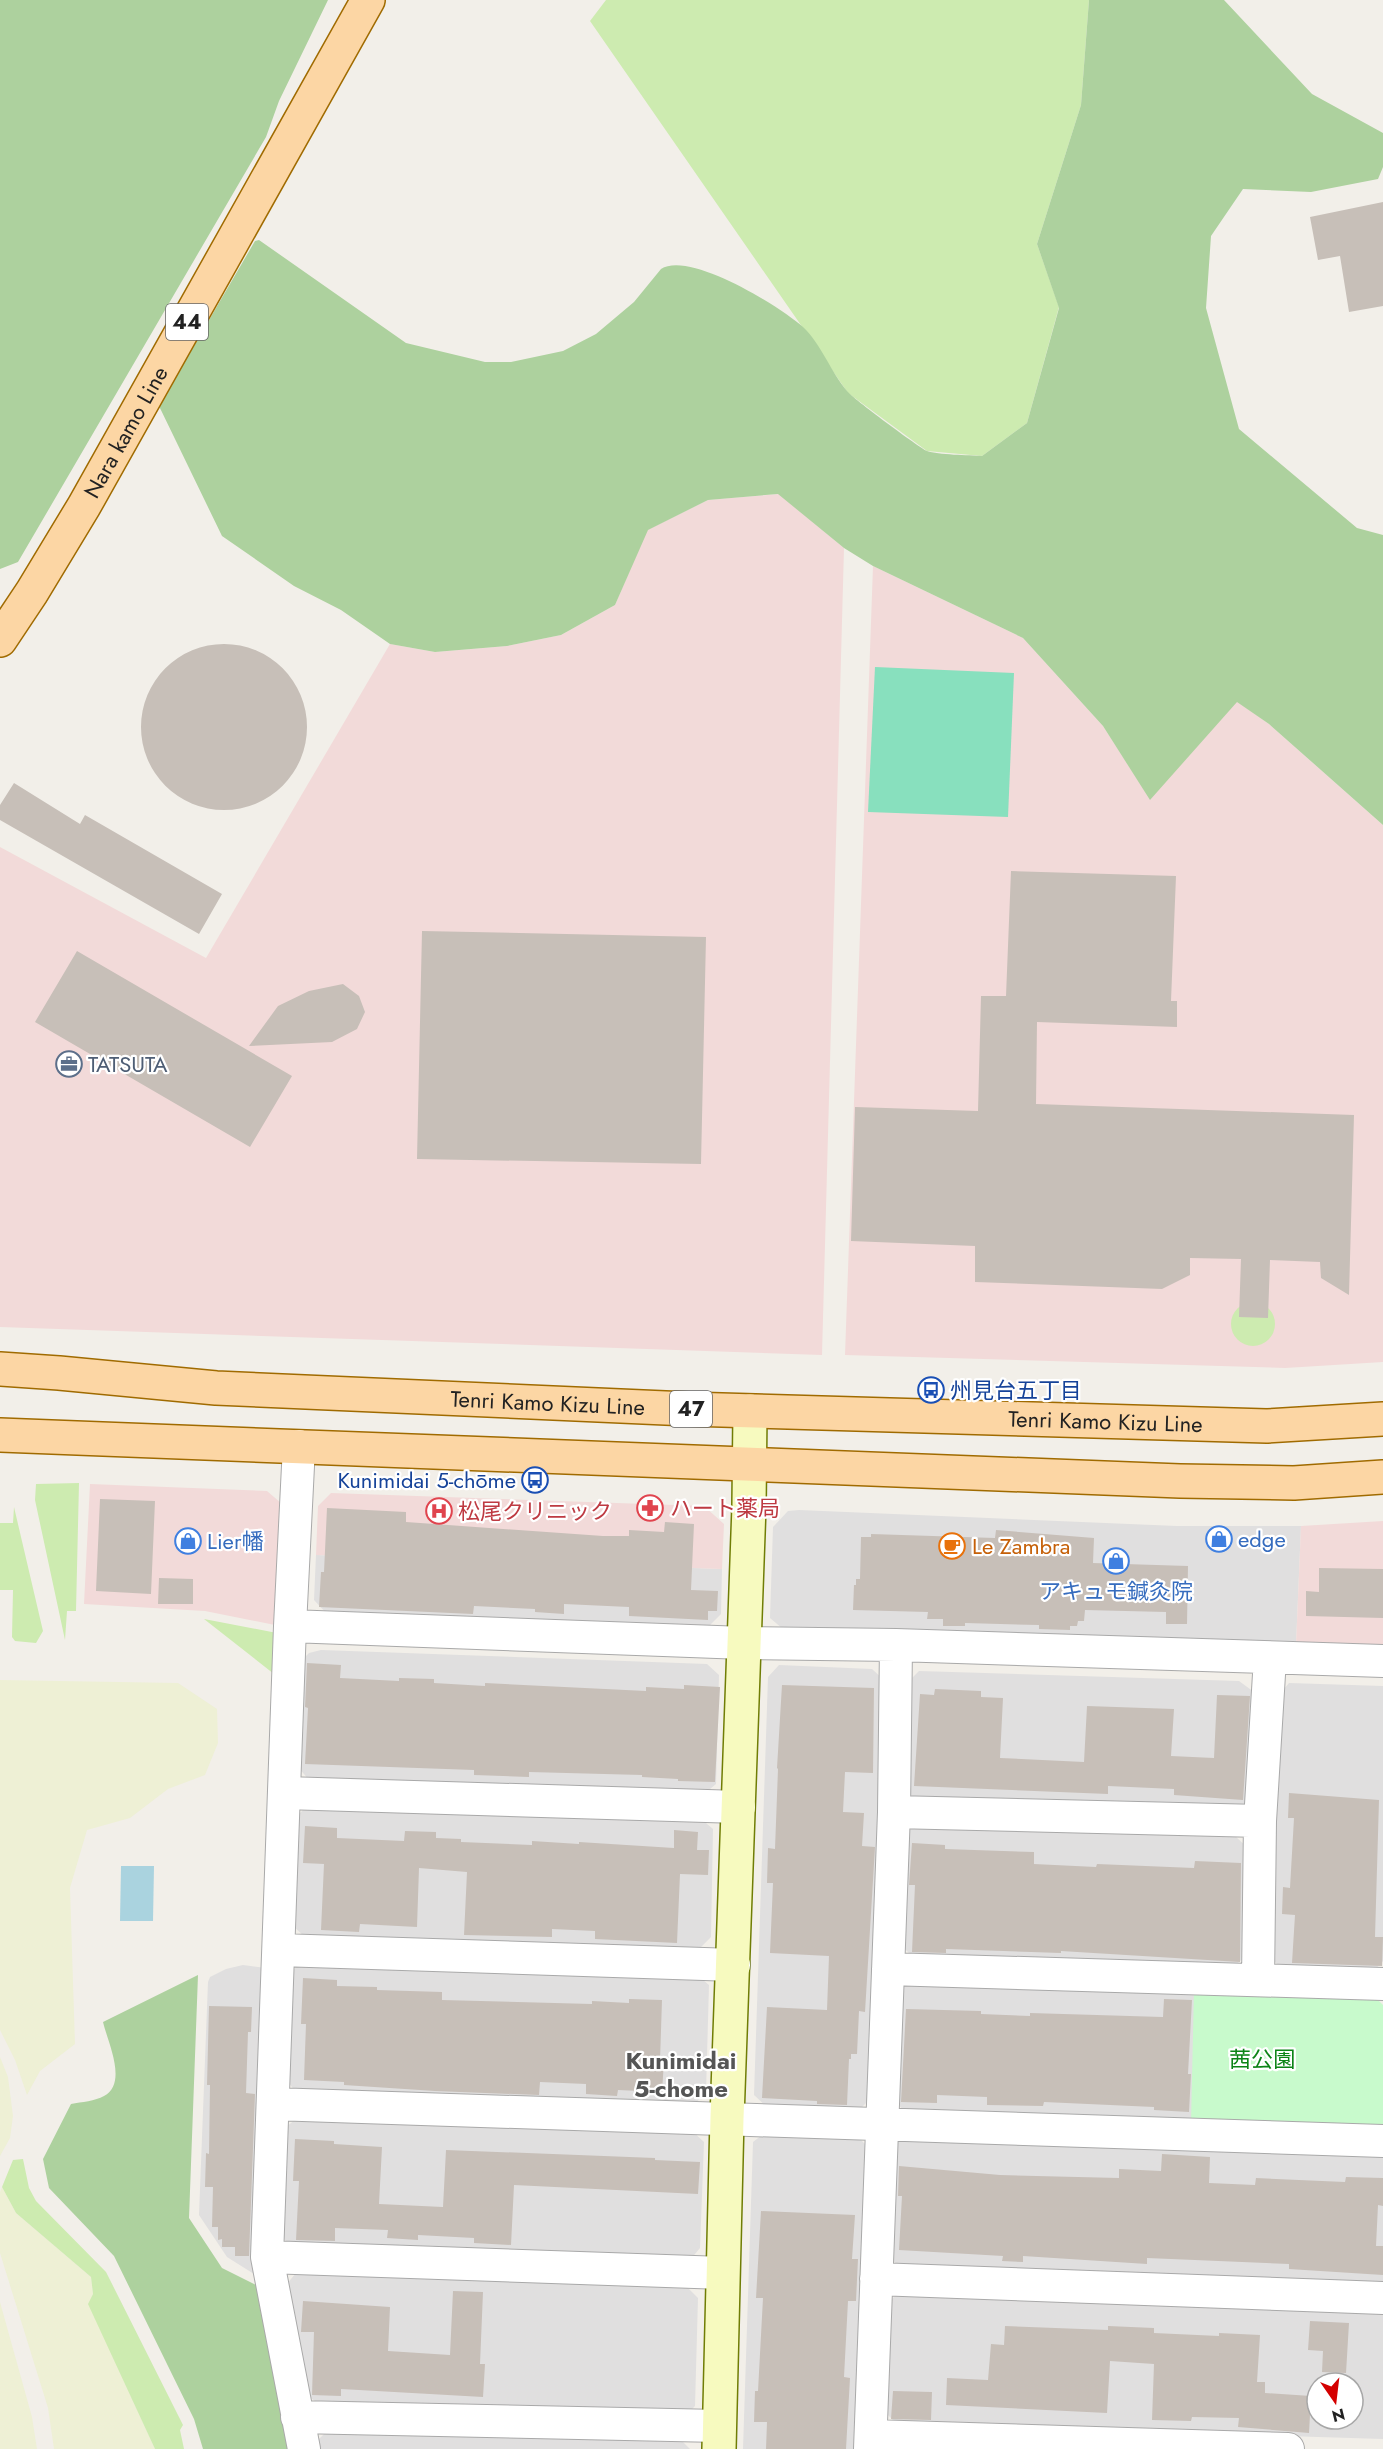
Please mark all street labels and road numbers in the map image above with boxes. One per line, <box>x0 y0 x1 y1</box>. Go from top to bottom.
road number: 44 <box>166 304 208 340</box>
street label: Nara kamo Line <box>76 360 175 504</box>
street label: Tenri Kamo Kizu Line <box>450 1382 646 1423</box>
road number: 47 <box>670 1391 712 1427</box>
street label: Tenri Kamo Kizu Line <box>1008 1402 1203 1440</box>

